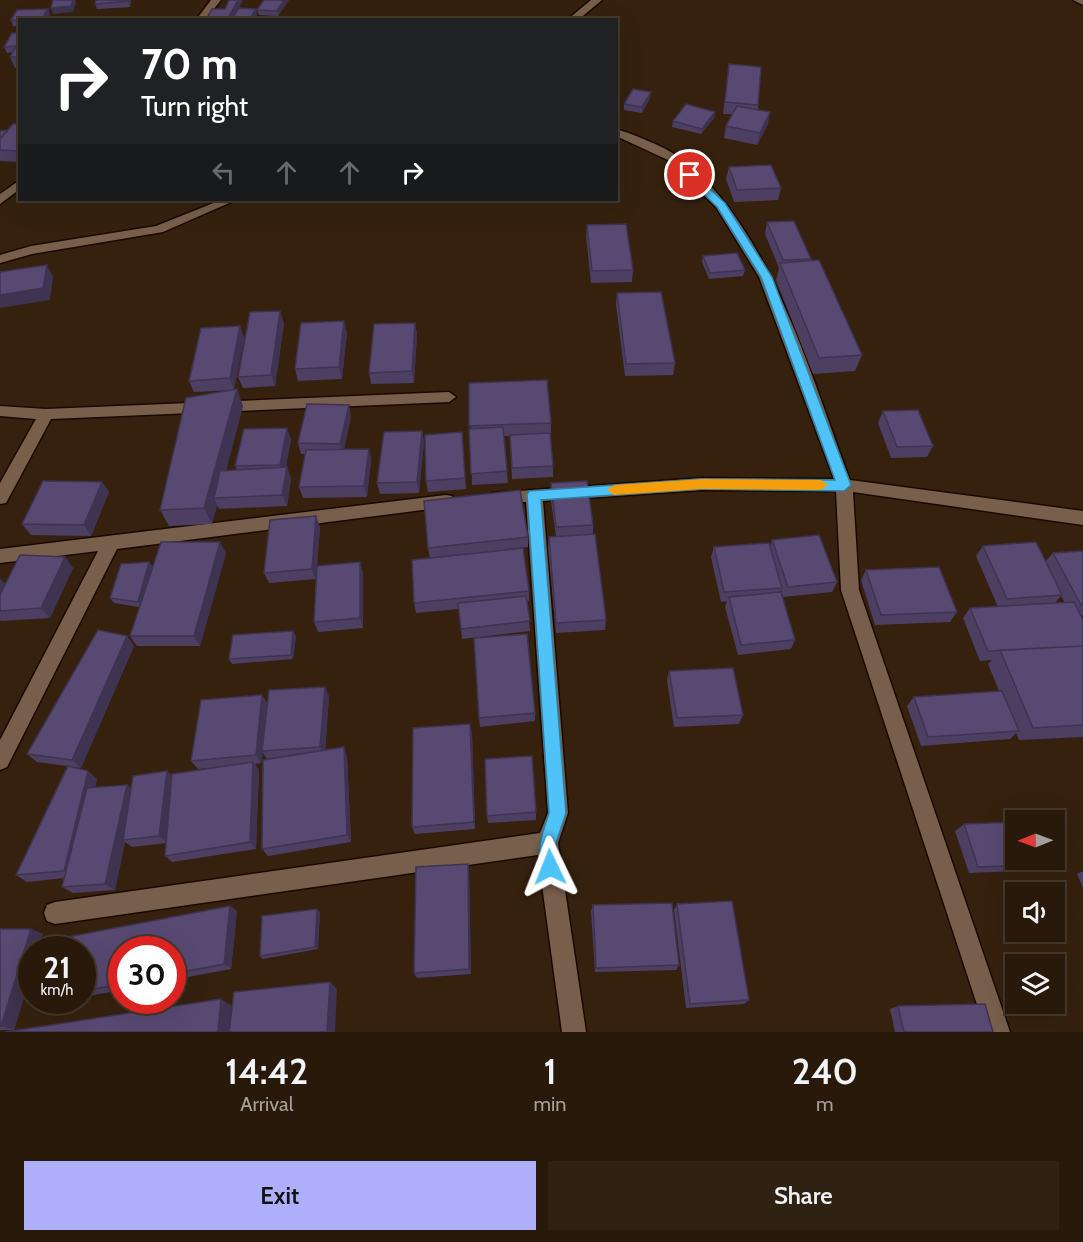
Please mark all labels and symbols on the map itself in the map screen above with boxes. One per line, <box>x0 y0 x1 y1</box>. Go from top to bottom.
pin <box>664 149 715 200</box>
north arrow <box>1005 810 1065 870</box>
position arrow <box>518 835 582 899</box>
speed limit sign: 30 <box>108 936 186 1014</box>

